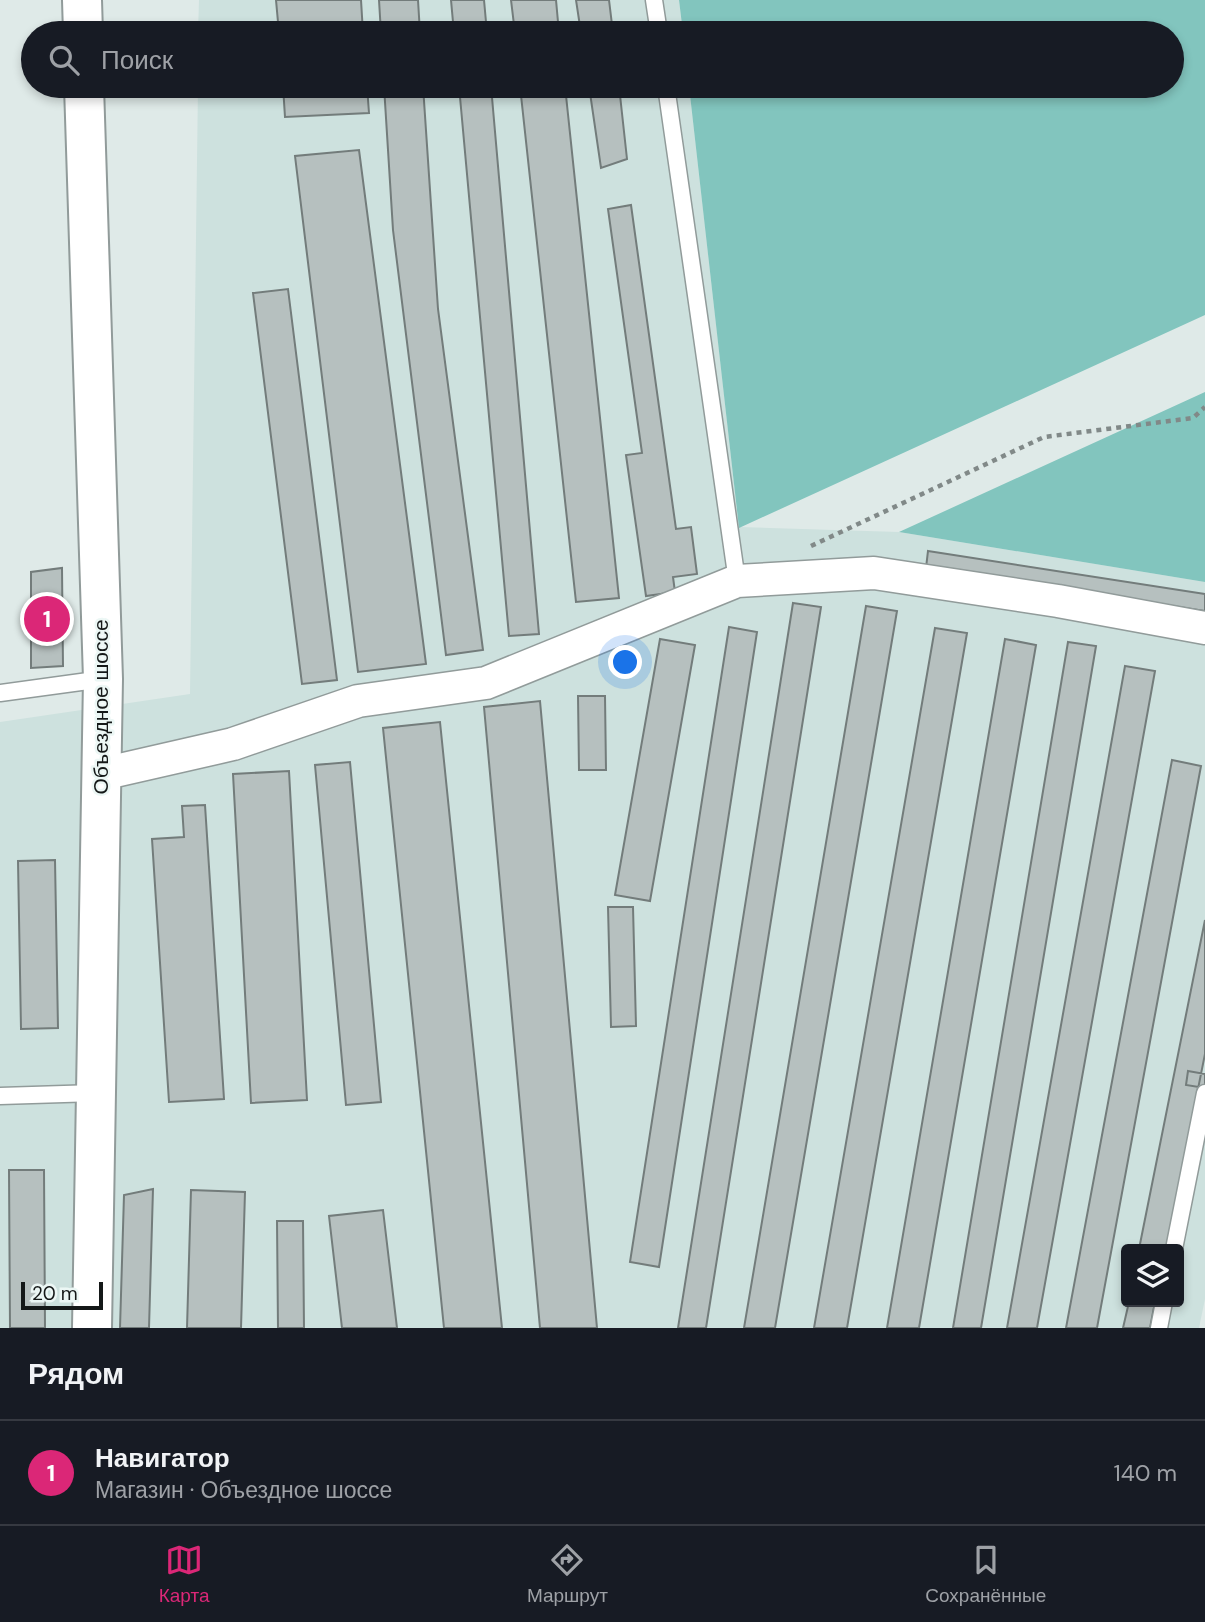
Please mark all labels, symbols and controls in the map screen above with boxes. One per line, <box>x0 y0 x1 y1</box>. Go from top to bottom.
search box <box>21 21 1184 98</box>
icon: search <box>45 41 83 79</box>
text: Поиск <box>101 43 173 77</box>
pin: 1 <box>24 593 70 645</box>
street label: Объездное шоссе <box>87 619 115 795</box>
your location <box>608 645 642 679</box>
map controls <box>1121 1244 1184 1307</box>
button: layers <box>1121 1244 1184 1307</box>
scale bar <box>21 1279 103 1311</box>
text: 20 m <box>32 1281 78 1306</box>
text: Рядом <box>28 1354 124 1393</box>
text: Навигатор <box>95 1441 230 1475</box>
text: 1 <box>47 1458 55 1488</box>
text: 140 m <box>1114 1458 1177 1488</box>
text: Магазин · Объездное шоссе <box>95 1475 392 1505</box>
tab: Карта <box>159 1541 210 1608</box>
tab: Маршрут <box>527 1541 608 1608</box>
tab: Сохранённые <box>925 1541 1046 1608</box>

